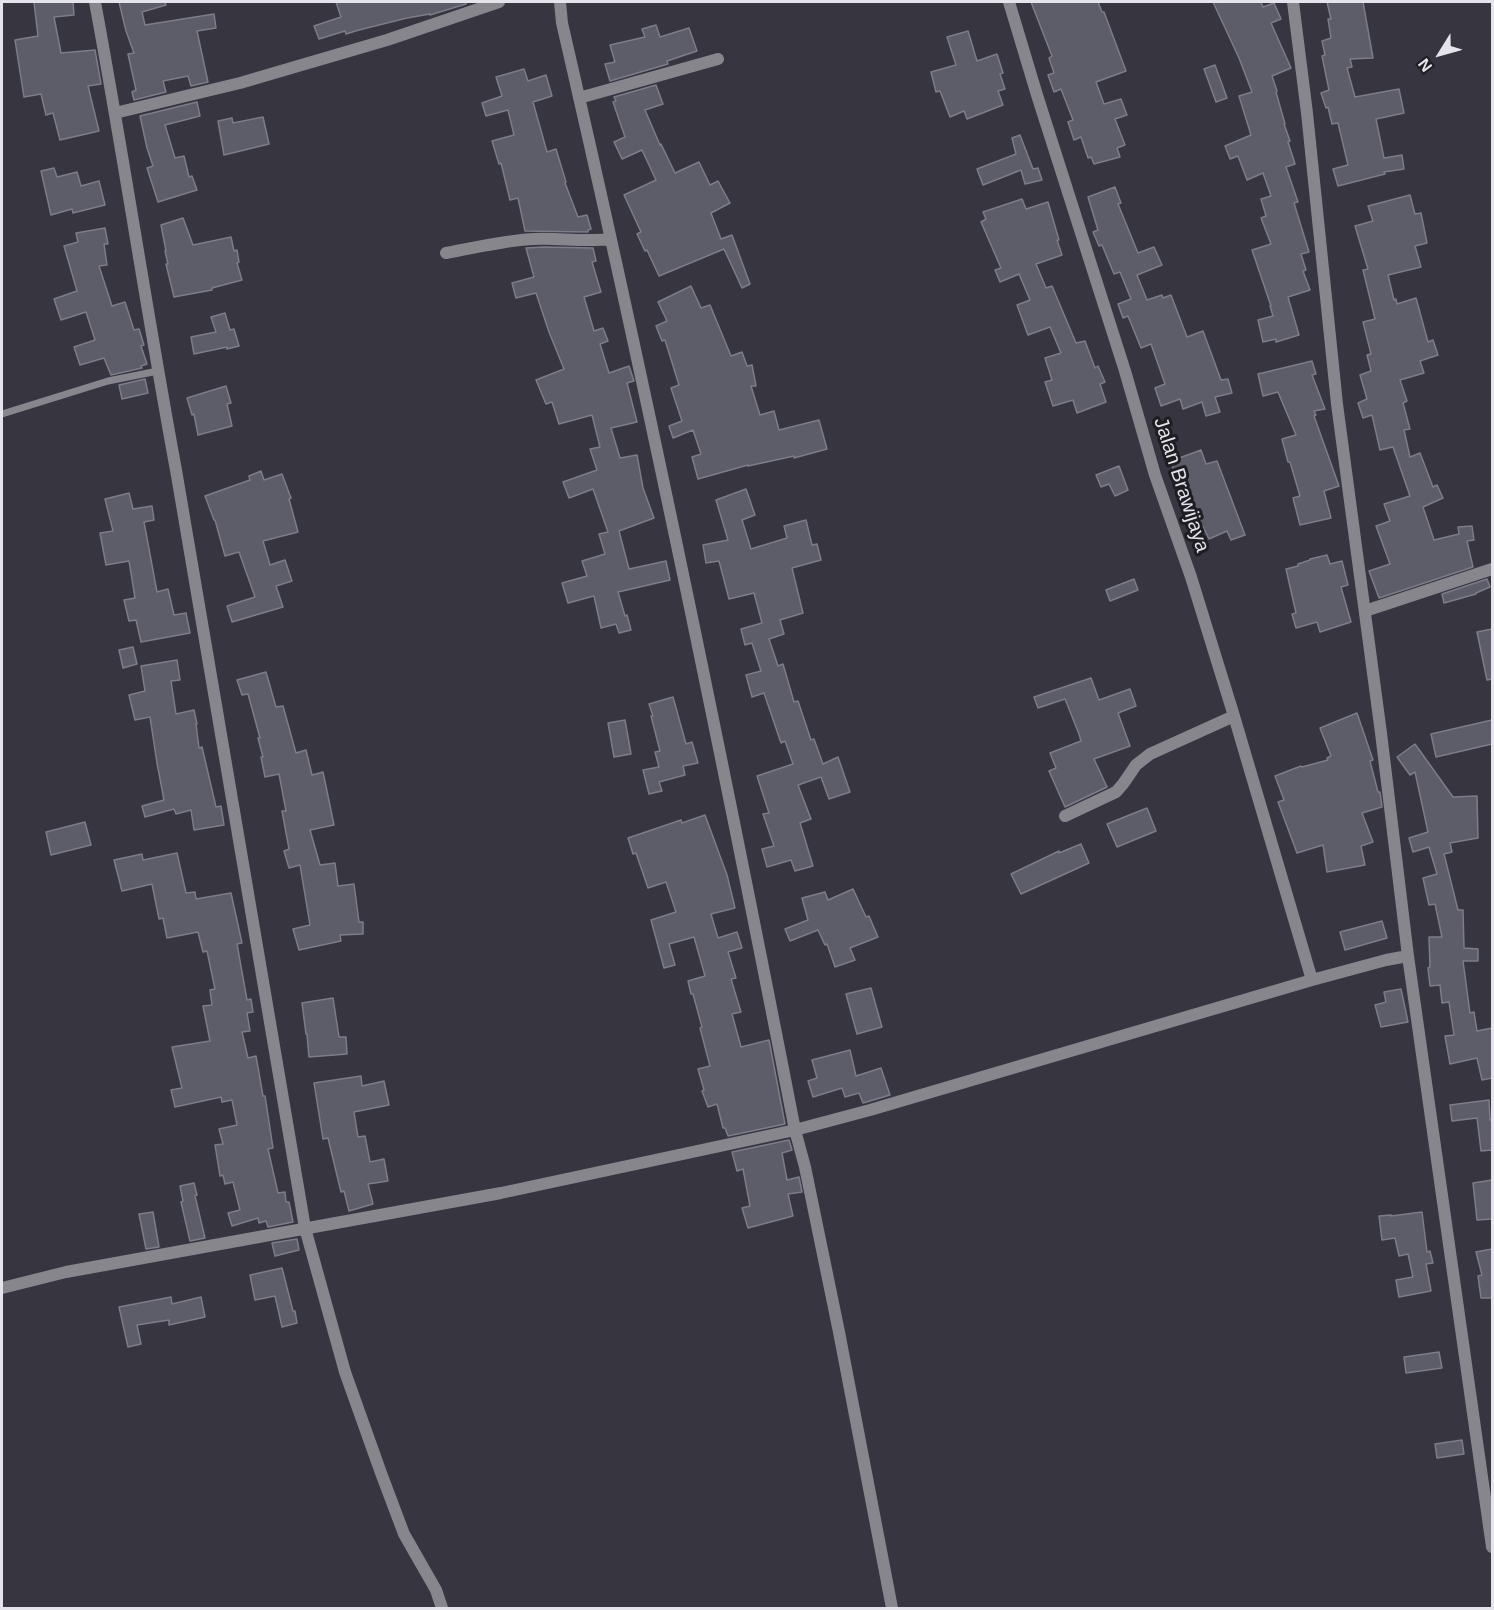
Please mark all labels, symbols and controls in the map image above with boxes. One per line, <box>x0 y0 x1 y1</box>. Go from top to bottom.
north arrow <box>1410 24 1470 84</box>
text: N <box>1415 55 1435 75</box>
street label: Jalan Brawijaya <box>1148 415 1214 555</box>

